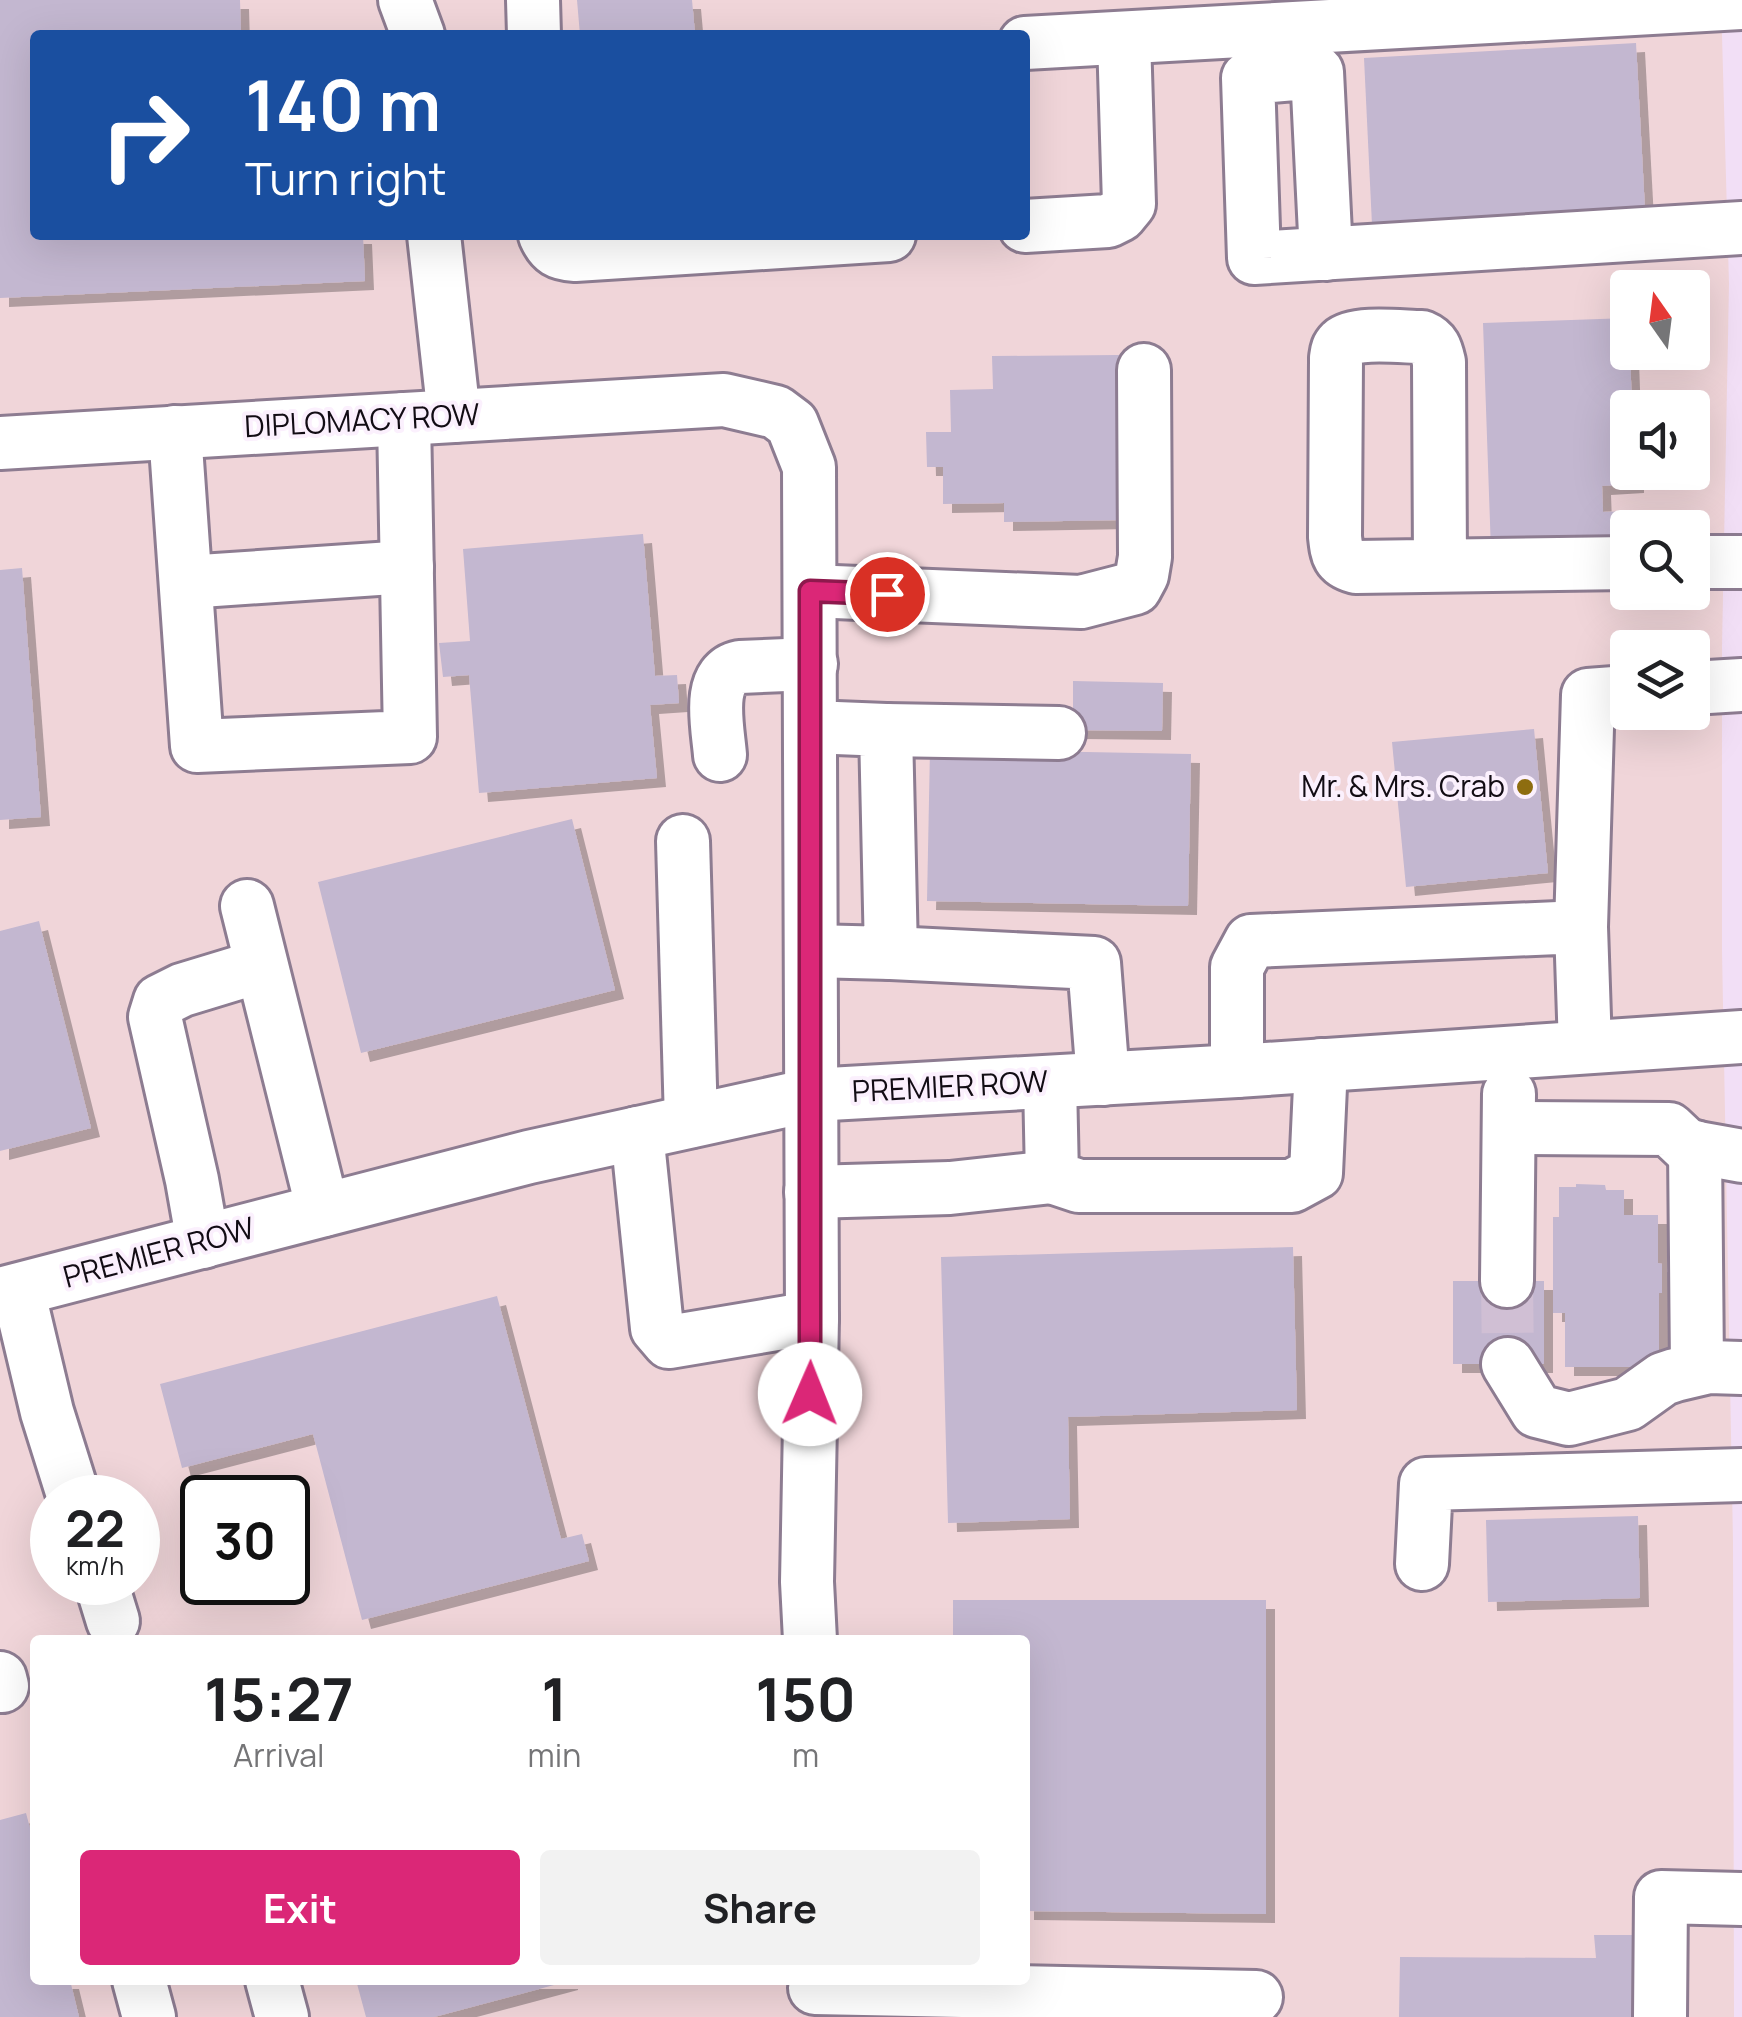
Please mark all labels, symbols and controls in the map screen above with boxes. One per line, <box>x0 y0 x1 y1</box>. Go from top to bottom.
text: 140 m <box>245 56 441 152</box>
icon: right <box>80 70 210 200</box>
text: Turn right <box>245 147 446 209</box>
north arrow <box>1610 270 1710 370</box>
map controls <box>1610 270 1710 730</box>
button: sound <box>1610 390 1710 490</box>
street label: DIPLOMACY ROW <box>243 393 480 446</box>
button: search <box>1610 510 1710 610</box>
pin <box>845 552 930 637</box>
icon: arrive <box>860 567 915 622</box>
button: layers <box>1610 630 1710 730</box>
place label: Mr. & Mrs. Crab <box>1301 765 1505 806</box>
marker: Mr. & Mrs. Crab <box>1514 776 1536 798</box>
street label: PREMIER ROW <box>851 1060 1049 1111</box>
street label: PREMIER ROW <box>59 1206 259 1297</box>
position arrow <box>758 1342 862 1446</box>
speed limit sign: 30 <box>180 1475 310 1605</box>
text: 22 <box>65 1494 125 1562</box>
text: km/h <box>66 1548 124 1583</box>
text: 15:27 <box>204 1657 354 1739</box>
text: 1 <box>541 1657 568 1739</box>
text: 150 <box>755 1657 856 1739</box>
text: Arrival <box>233 1733 324 1777</box>
text: min <box>528 1733 581 1777</box>
text: m <box>792 1733 819 1777</box>
button: Exit <box>80 1850 520 1965</box>
button: Share <box>540 1850 980 1965</box>

